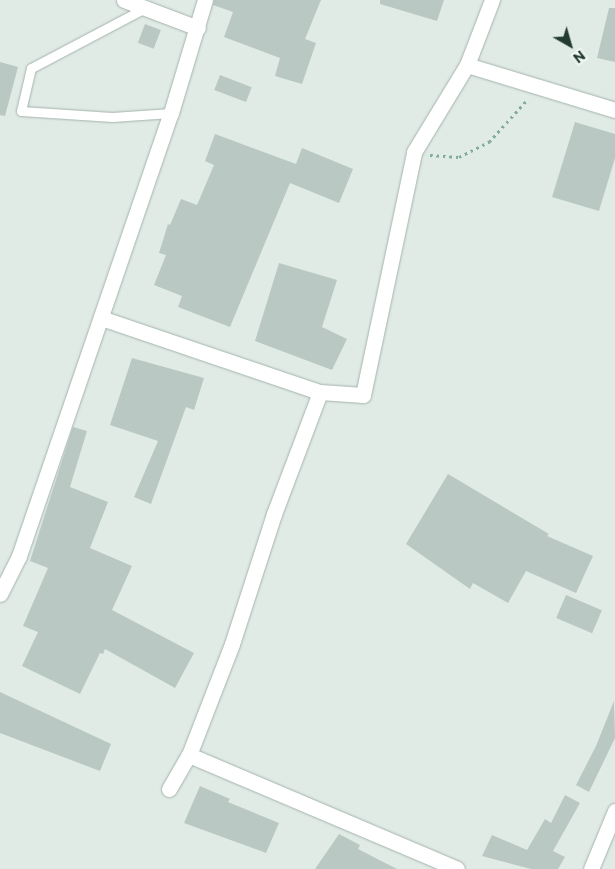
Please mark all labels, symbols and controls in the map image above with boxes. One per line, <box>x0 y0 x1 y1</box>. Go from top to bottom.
north arrow <box>545 20 595 70</box>
text: N <box>570 47 589 67</box>

